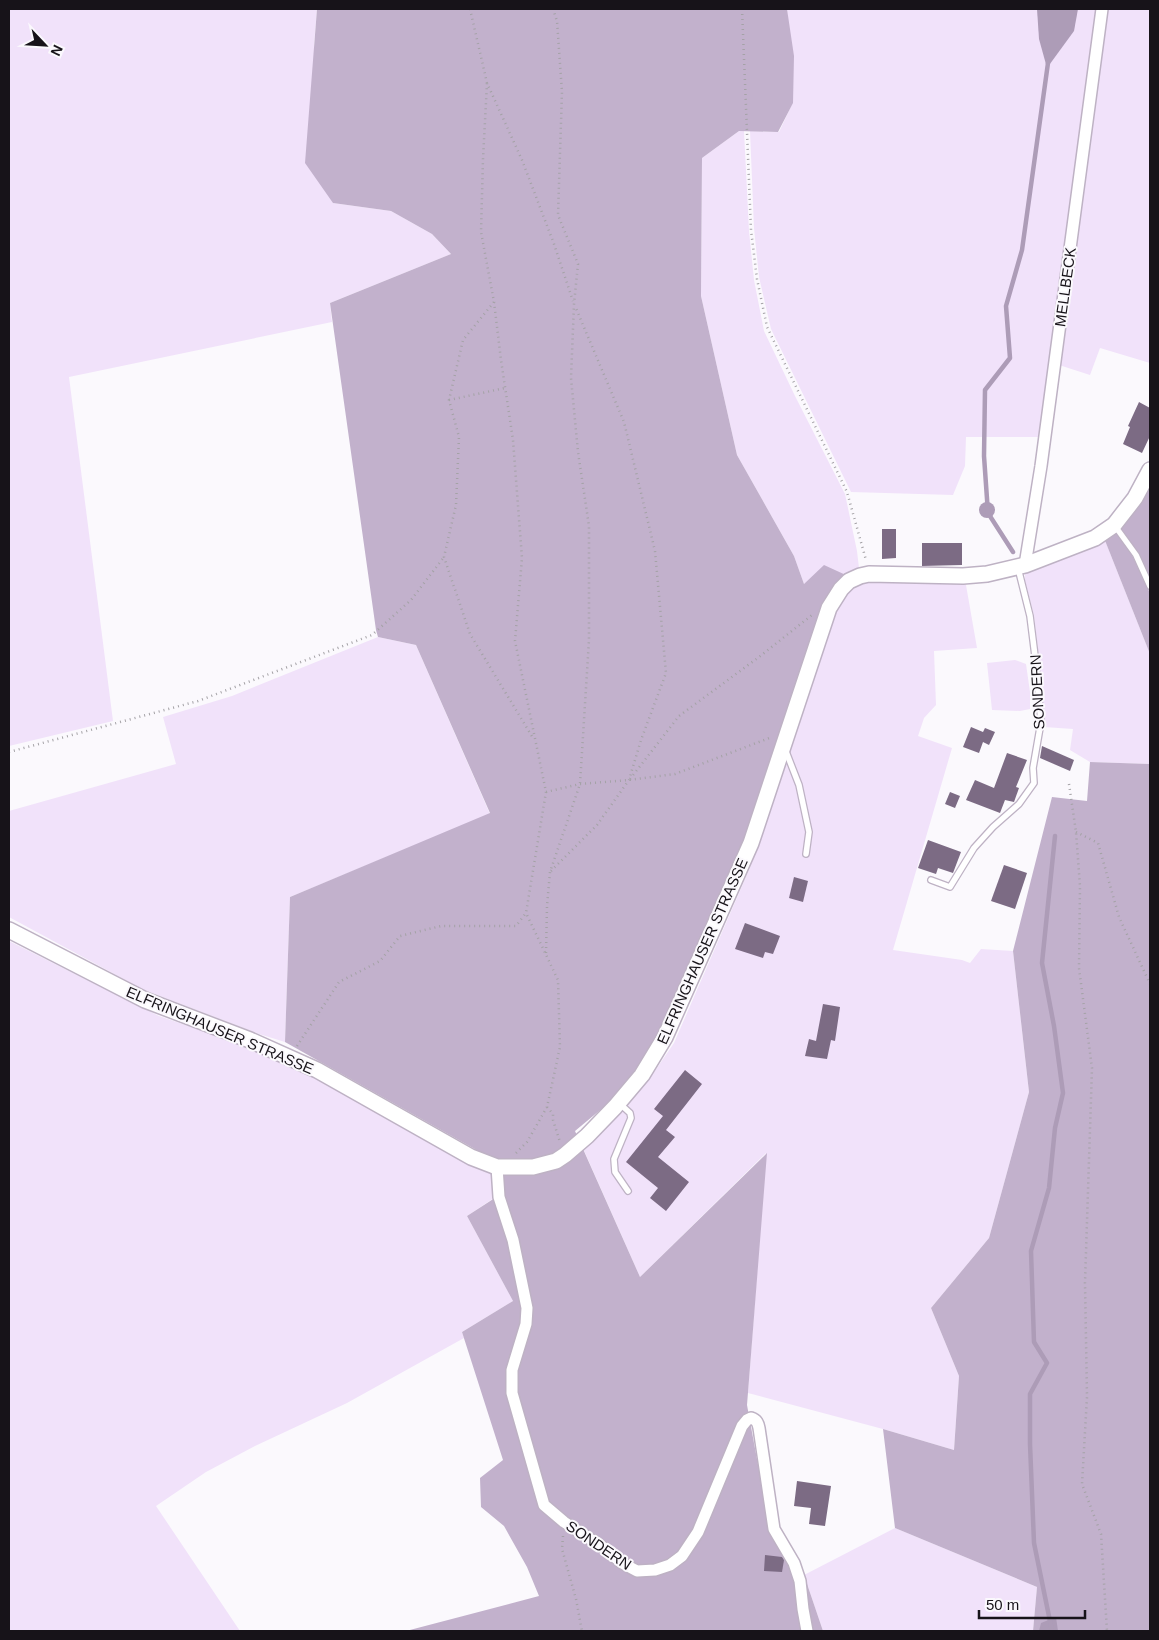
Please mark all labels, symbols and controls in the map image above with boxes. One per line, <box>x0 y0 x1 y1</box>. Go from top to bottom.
north arrow <box>20 20 70 70</box>
text: N <box>47 43 66 58</box>
street label: MELLBECK <box>1051 246 1079 328</box>
street label: SONDERN <box>1027 654 1047 730</box>
street label: ELFRINGHAUSER STRASSE <box>653 855 751 1047</box>
street label: ELFRINGHAUSER STRASSE <box>124 983 316 1077</box>
street label: SONDERN <box>563 1517 635 1573</box>
scale bar <box>979 1588 1085 1620</box>
text: 50 m <box>986 1596 1019 1613</box>

